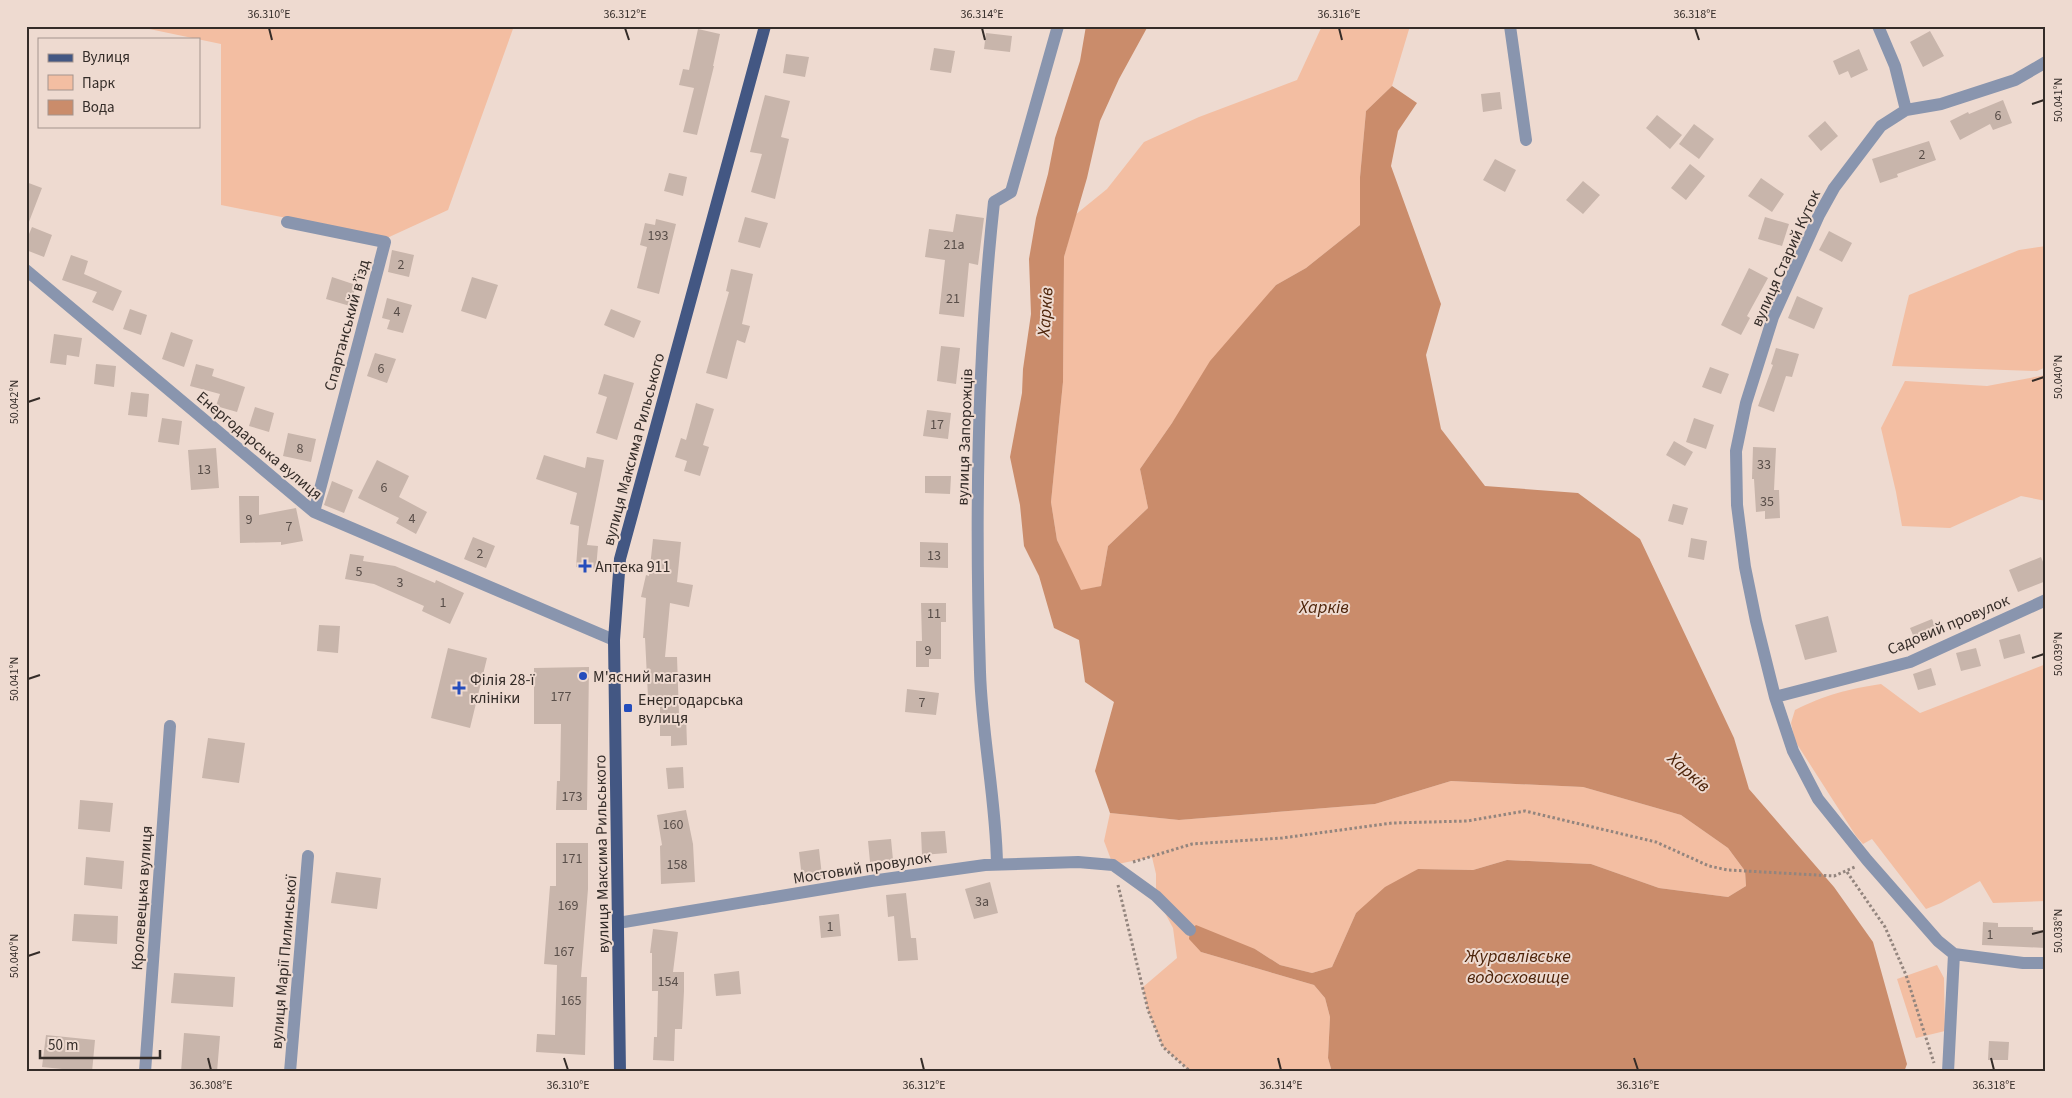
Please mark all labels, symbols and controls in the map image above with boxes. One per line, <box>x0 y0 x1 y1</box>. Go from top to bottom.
text: 36.310°E <box>247 6 291 23</box>
text: 36.312°E <box>603 6 647 23</box>
text: 36.314°E <box>960 6 1004 23</box>
text: 36.316°E <box>1317 6 1361 23</box>
text: 36.318°E <box>1673 6 1717 23</box>
legend <box>38 38 200 128</box>
text: Вулиця <box>82 47 130 68</box>
text: Парк <box>82 73 116 94</box>
text: 50.041°N <box>2050 78 2067 122</box>
text: Вода <box>82 97 115 118</box>
house number: 6 <box>1995 106 2002 126</box>
house number: 2 <box>1919 145 1926 165</box>
street label: вулиця Старий Куток <box>1746 187 1826 330</box>
house number: 193 <box>648 226 668 246</box>
house number: 21а <box>944 235 964 255</box>
house number: 2 <box>398 255 405 275</box>
street label: Спартанський в’їзд <box>319 257 375 393</box>
water label: Харків <box>1031 287 1060 339</box>
house number: 21 <box>946 289 960 309</box>
house number: 4 <box>394 302 401 322</box>
street label: вулиця Максима Рильського <box>598 350 670 548</box>
text: 50.040°N <box>2050 355 2067 399</box>
house number: 6 <box>378 359 385 379</box>
street label: вулиця Запорожців <box>952 368 978 506</box>
text: 50.042°N <box>6 380 23 424</box>
street label: Енергодарська вулиця <box>192 386 327 505</box>
house number: 17 <box>930 415 944 435</box>
house number: 8 <box>297 439 304 459</box>
house number: 33 <box>1757 455 1771 475</box>
house number: 13 <box>197 460 211 480</box>
house number: 6 <box>381 478 388 498</box>
house number: 35 <box>1760 492 1774 512</box>
house number: 4 <box>409 509 416 529</box>
house number: 9 <box>246 510 253 530</box>
house number: 7 <box>286 517 293 537</box>
house number: 2 <box>477 544 484 564</box>
house number: 13 <box>927 546 941 566</box>
place label: Аптека 911 <box>595 556 671 578</box>
marker: Аптека 911 <box>579 560 591 572</box>
house number: 5 <box>356 562 363 582</box>
house number: 3 <box>397 573 404 593</box>
street label: Садовий провулок <box>1884 589 2013 661</box>
house number: 1 <box>440 593 447 613</box>
water label: Харків <box>1298 595 1349 620</box>
house number: 11 <box>927 604 941 624</box>
text: 50.039°N <box>2050 632 2067 676</box>
house number: 9 <box>925 641 932 661</box>
text: 50.041°N <box>6 657 23 701</box>
place label: М'ясний магазин <box>593 666 712 688</box>
place label: Філія 28-ї клініки <box>470 669 535 709</box>
marker: М'ясний магазин <box>577 670 589 682</box>
marker: Філія 28-ї клініки <box>452 681 466 695</box>
house number: 177 <box>551 687 571 707</box>
place label: Енергодарська вулиця <box>638 689 743 729</box>
house number: 7 <box>919 693 926 713</box>
marker: Енергодарська вулиця <box>622 702 634 714</box>
water label: Харків <box>1661 746 1715 798</box>
street label: вулиця Максима Рильського <box>589 754 615 954</box>
house number: 173 <box>562 787 582 807</box>
house number: 160 <box>663 815 683 835</box>
street label: Кролевецька вулиця <box>126 825 158 971</box>
street label: Мостовий провулок <box>792 846 933 890</box>
house number: 171 <box>562 849 582 869</box>
house number: 158 <box>667 855 687 875</box>
street label: вулиця Марії Пилинської <box>265 873 303 1050</box>
house number: 3а <box>975 892 989 912</box>
house number: 169 <box>558 896 578 916</box>
text: 50.038°N <box>2050 909 2067 953</box>
house number: 1 <box>827 917 834 937</box>
house number: 1 <box>1987 925 1994 945</box>
text: 50.040°N <box>6 934 23 978</box>
house number: 167 <box>554 942 574 962</box>
water label: Журавлівське водосховище <box>1464 944 1571 990</box>
house number: 154 <box>658 972 678 992</box>
house number: 165 <box>561 991 581 1011</box>
scale bar <box>40 1028 160 1060</box>
text: 50 m <box>48 1035 78 1056</box>
text: 36.308°E <box>189 1077 233 1094</box>
text: 36.310°E <box>546 1077 590 1094</box>
text: 36.312°E <box>902 1077 946 1094</box>
text: 36.314°E <box>1259 1077 1303 1094</box>
text: 36.316°E <box>1616 1077 1660 1094</box>
text: 36.318°E <box>1972 1077 2016 1094</box>

